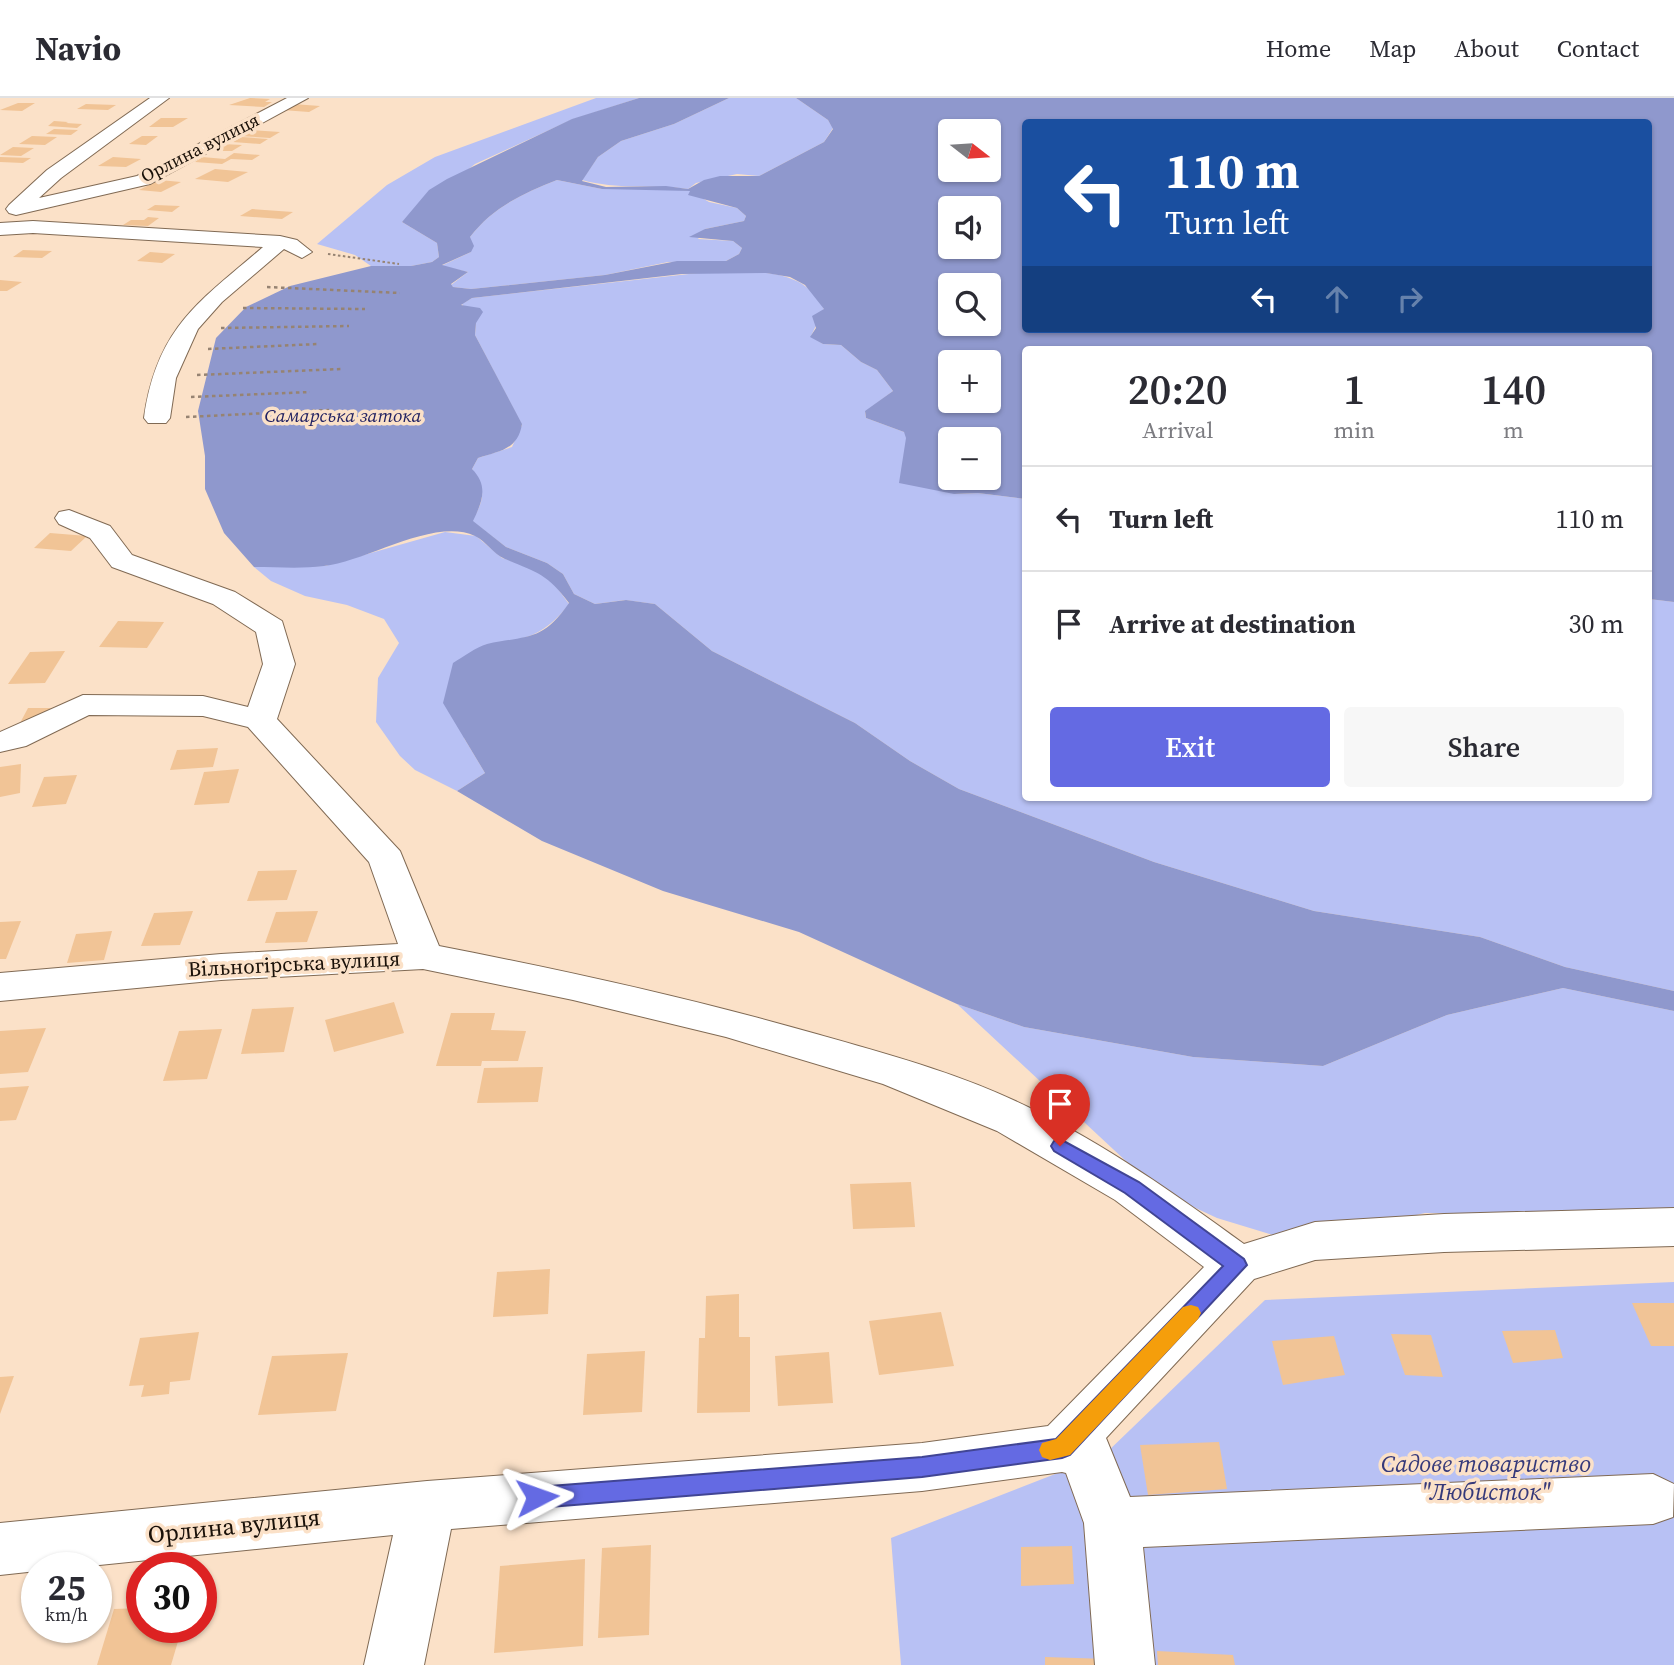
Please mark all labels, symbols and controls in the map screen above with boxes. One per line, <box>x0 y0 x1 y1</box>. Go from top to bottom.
text: Navio <box>35 26 121 71</box>
text: Home <box>1266 32 1331 65</box>
text: Map <box>1369 32 1416 65</box>
text: About <box>1454 32 1519 65</box>
text: Contact <box>1557 32 1639 65</box>
street label: Орлина вулиця <box>136 107 263 188</box>
north arrow <box>938 119 1001 182</box>
map controls <box>938 119 1001 490</box>
text: 110 m <box>1165 137 1300 204</box>
icon: left <box>1050 147 1141 238</box>
button: sound <box>938 196 1001 259</box>
text: Turn left <box>1165 201 1289 245</box>
button: search <box>938 273 1001 336</box>
icon: left <box>1245 280 1283 318</box>
icon: ahead <box>1318 280 1356 318</box>
icon: right <box>1391 280 1429 318</box>
button: + <box>938 350 1001 413</box>
text: 20:20 <box>1128 360 1228 418</box>
text: 1 <box>1343 360 1365 418</box>
text: 140 <box>1481 360 1546 418</box>
water label: Самарська затока <box>264 402 422 428</box>
text: Arrival <box>1142 414 1213 446</box>
text: min <box>1333 414 1375 446</box>
text: m <box>1503 414 1524 446</box>
button: − <box>938 427 1001 490</box>
icon: left <box>1050 500 1088 538</box>
text: Turn left <box>1109 501 1213 537</box>
text: 110 m <box>1556 501 1624 537</box>
icon: arrive <box>1050 605 1088 643</box>
text: Arrive at destination <box>1109 606 1356 642</box>
text: 30 m <box>1569 606 1624 642</box>
button: Exit <box>1050 707 1330 787</box>
button: Share <box>1344 707 1624 787</box>
street label: Вільногірська вулиця <box>187 943 401 984</box>
pin <box>1030 1074 1090 1146</box>
icon: arrive <box>1041 1085 1079 1123</box>
park label: Садове товариство "Любисток" <box>1381 1447 1591 1508</box>
position arrow <box>500 1460 574 1534</box>
street label: Орлина вулиця <box>146 1500 322 1551</box>
speed limit sign: 30 <box>126 1552 217 1643</box>
text: 25 <box>48 1564 85 1612</box>
text: km/h <box>45 1602 88 1627</box>

